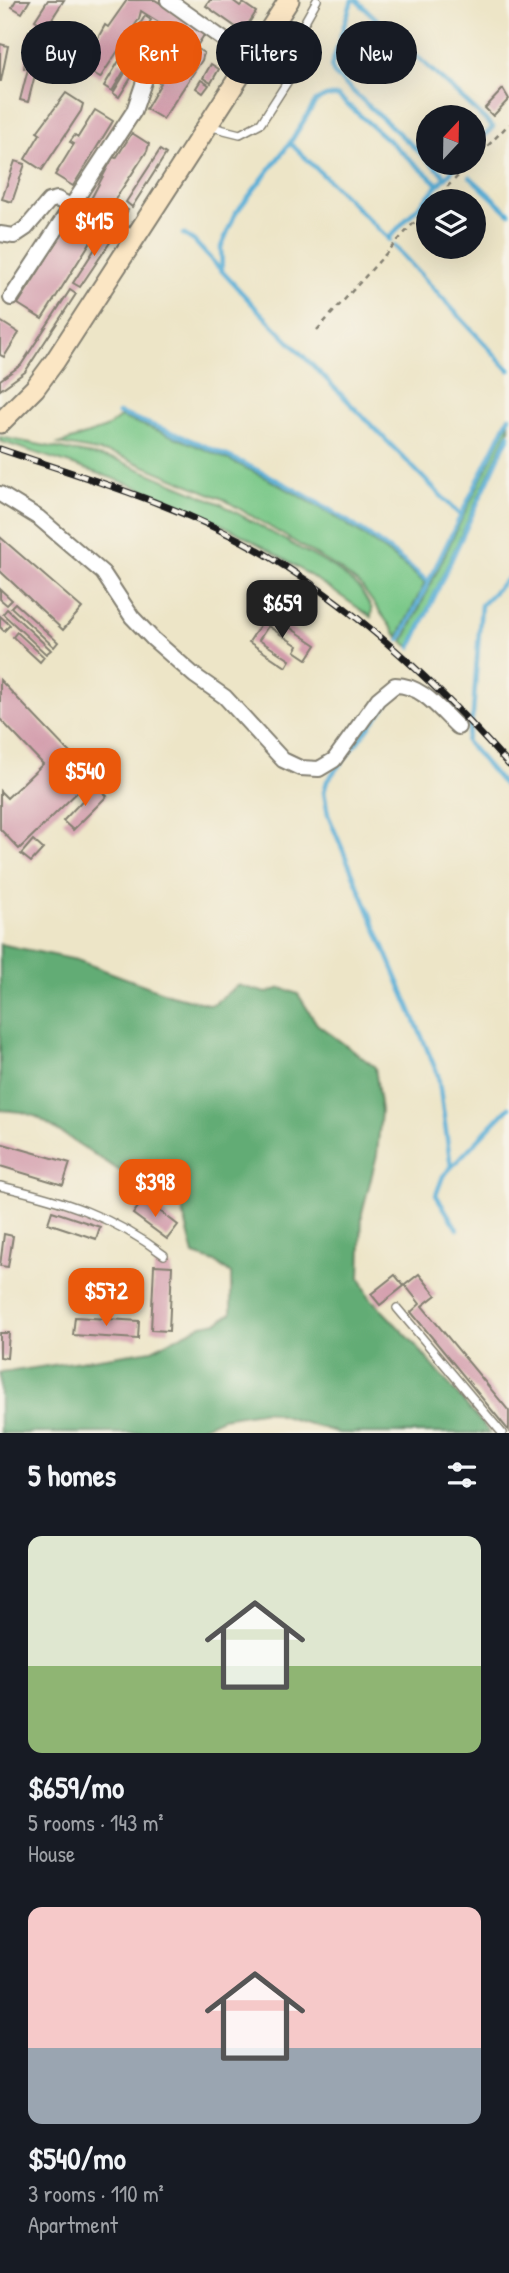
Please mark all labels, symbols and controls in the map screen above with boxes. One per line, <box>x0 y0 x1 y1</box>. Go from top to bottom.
chip: Buy <box>21 21 101 84</box>
chip: Rent <box>115 21 202 84</box>
chip: Filters <box>216 21 322 84</box>
chip: New <box>336 21 417 84</box>
north arrow <box>416 105 486 175</box>
map controls <box>416 105 486 259</box>
button: layers <box>416 189 486 259</box>
pin: $415 <box>53 198 135 258</box>
text: $415 <box>75 205 113 236</box>
pin: $659 <box>241 580 323 640</box>
text: $659 <box>262 587 302 618</box>
pin: $540 <box>44 748 126 808</box>
text: $540 <box>65 755 105 786</box>
pin: $398 <box>114 1160 196 1219</box>
text: $398 <box>135 1166 175 1197</box>
pin: $572 <box>65 1268 147 1328</box>
text: $572 <box>84 1275 128 1306</box>
text: 5 homes <box>28 1455 116 1495</box>
icon: filters <box>443 1456 481 1494</box>
icon: home <box>192 1582 318 1708</box>
text: $659/mo <box>28 1767 124 1807</box>
text: 5 rooms · 143 m² <box>28 1807 164 1838</box>
text: House <box>28 1838 75 1869</box>
icon: home <box>192 1953 318 2079</box>
text: $540/mo <box>28 2138 126 2178</box>
text: 3 rooms · 110 m² <box>28 2178 164 2209</box>
text: Apartment <box>28 2209 118 2240</box>

